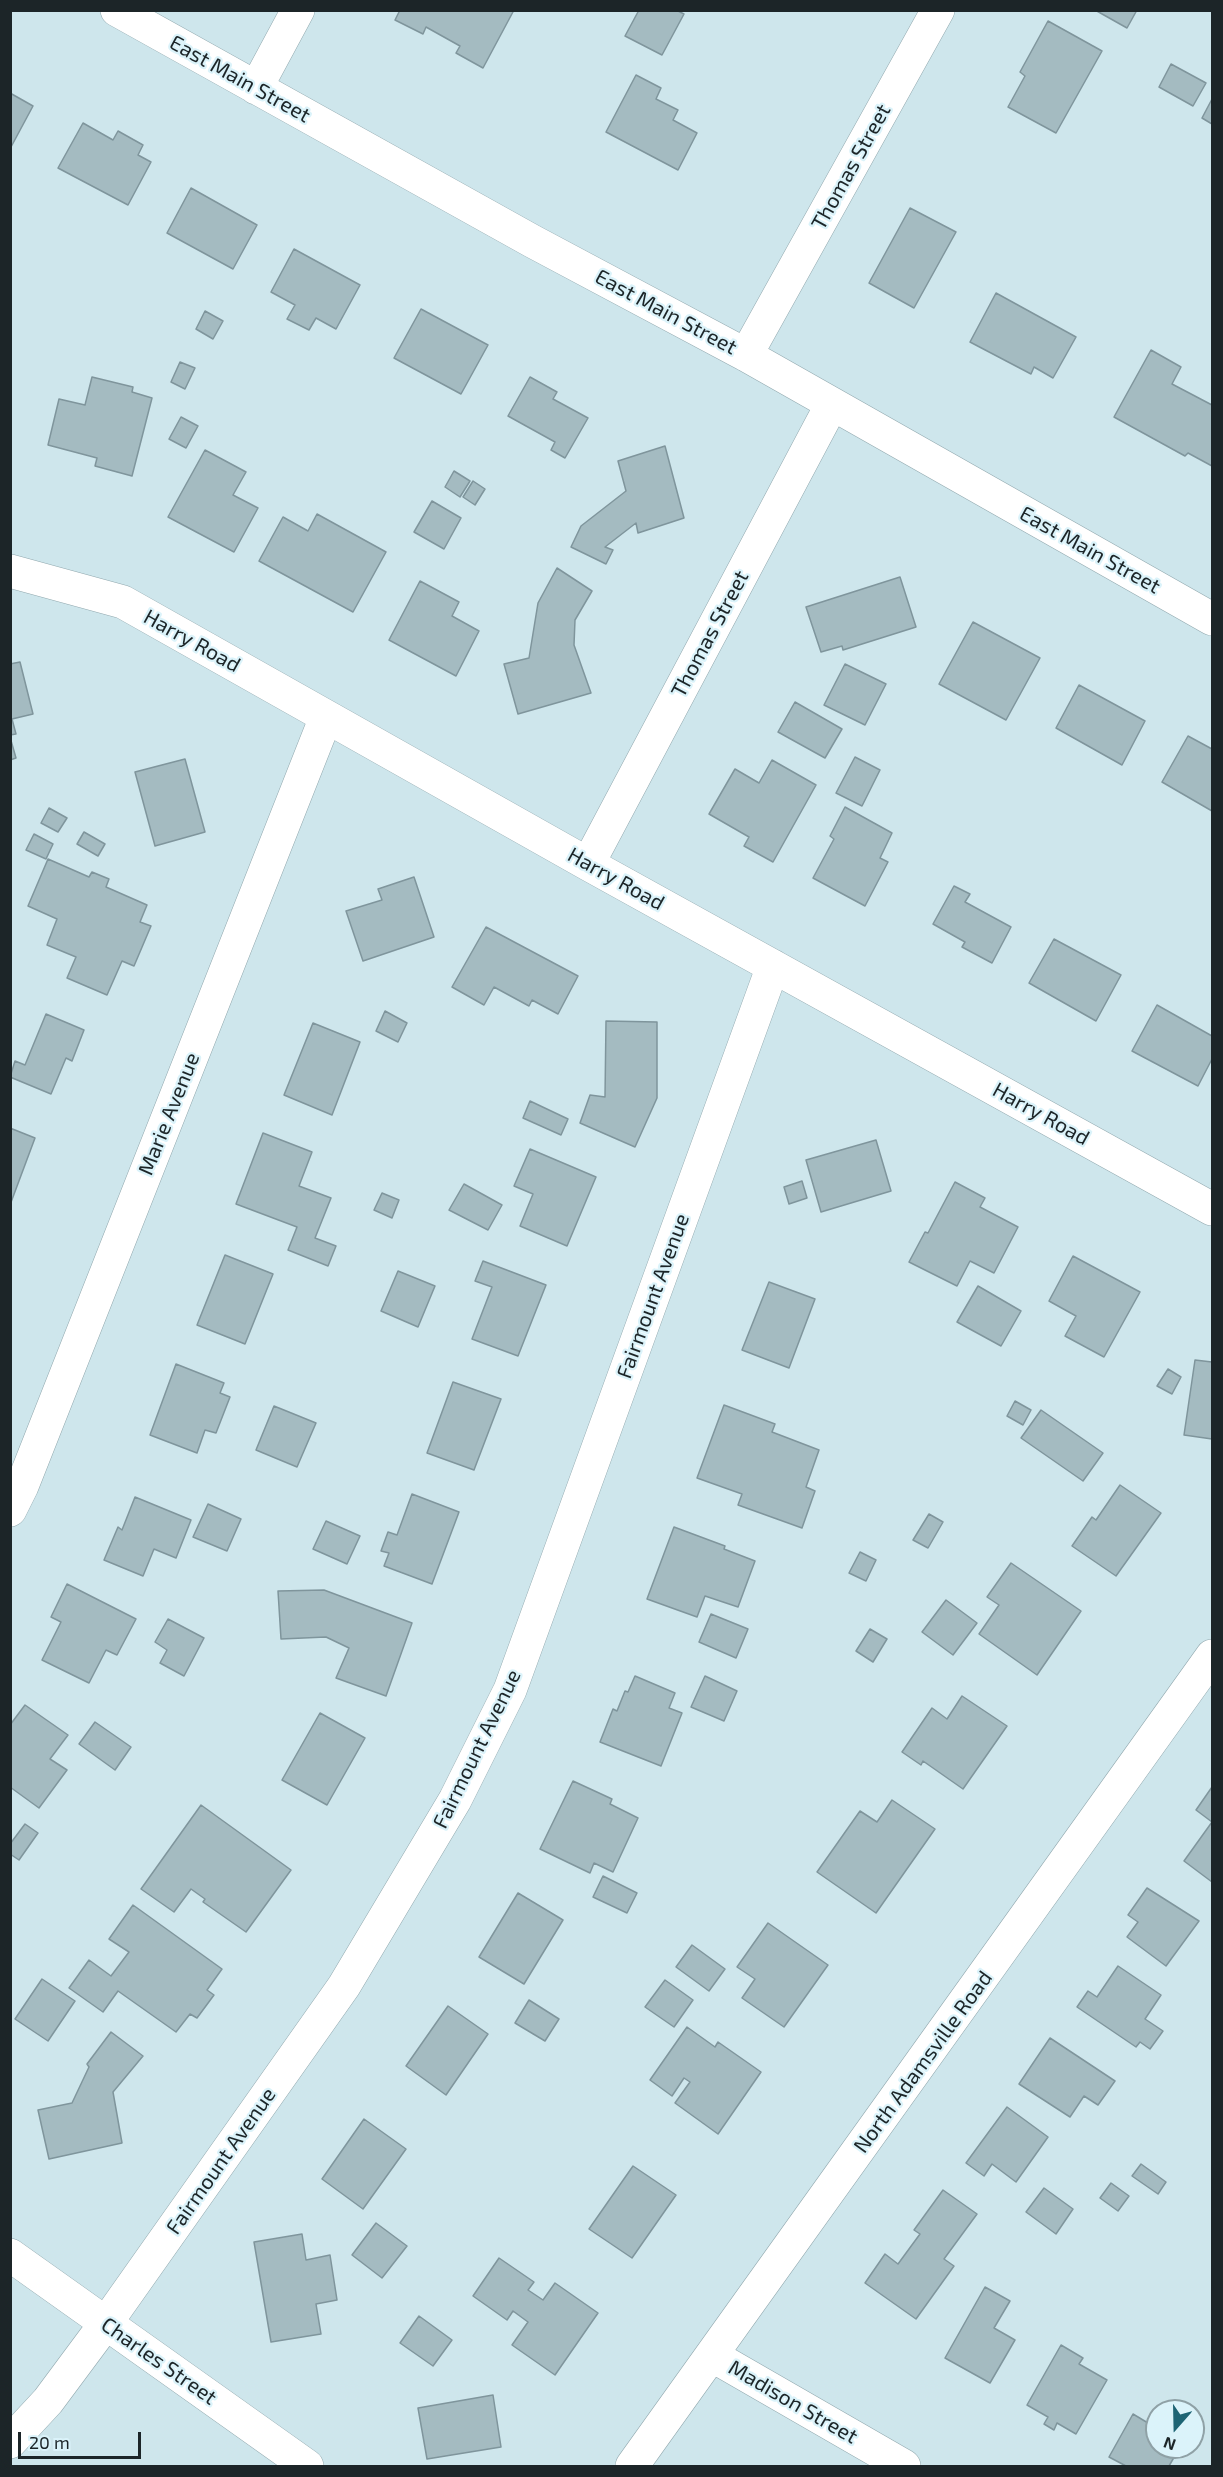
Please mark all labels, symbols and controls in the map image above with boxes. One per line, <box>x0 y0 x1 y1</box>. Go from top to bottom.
street label: East Main Street <box>165 30 315 128</box>
street label: Thomas Street <box>806 100 896 234</box>
street label: East Main Street <box>591 264 741 360</box>
street label: East Main Street <box>1015 501 1165 599</box>
street label: Thomas Street <box>666 566 754 702</box>
street label: Harry Road <box>139 604 245 678</box>
street label: Harry Road <box>563 842 669 916</box>
street label: Marie Avenue <box>133 1049 205 1179</box>
street label: Harry Road <box>988 1077 1094 1151</box>
street label: Fairmount Avenue <box>611 1210 695 1382</box>
street label: Fairmount Avenue <box>428 1665 526 1833</box>
street label: North Adamsville Road <box>849 1966 997 2158</box>
street label: Fairmount Avenue <box>161 2083 281 2239</box>
street label: Charles Street <box>96 2312 222 2410</box>
street label: Madison Street <box>724 2355 862 2449</box>
north arrow <box>1145 2399 1205 2459</box>
scale bar <box>21 2420 144 2458</box>
text: 20 m <box>29 2431 70 2453</box>
text: N <box>1161 2434 1178 2455</box>

